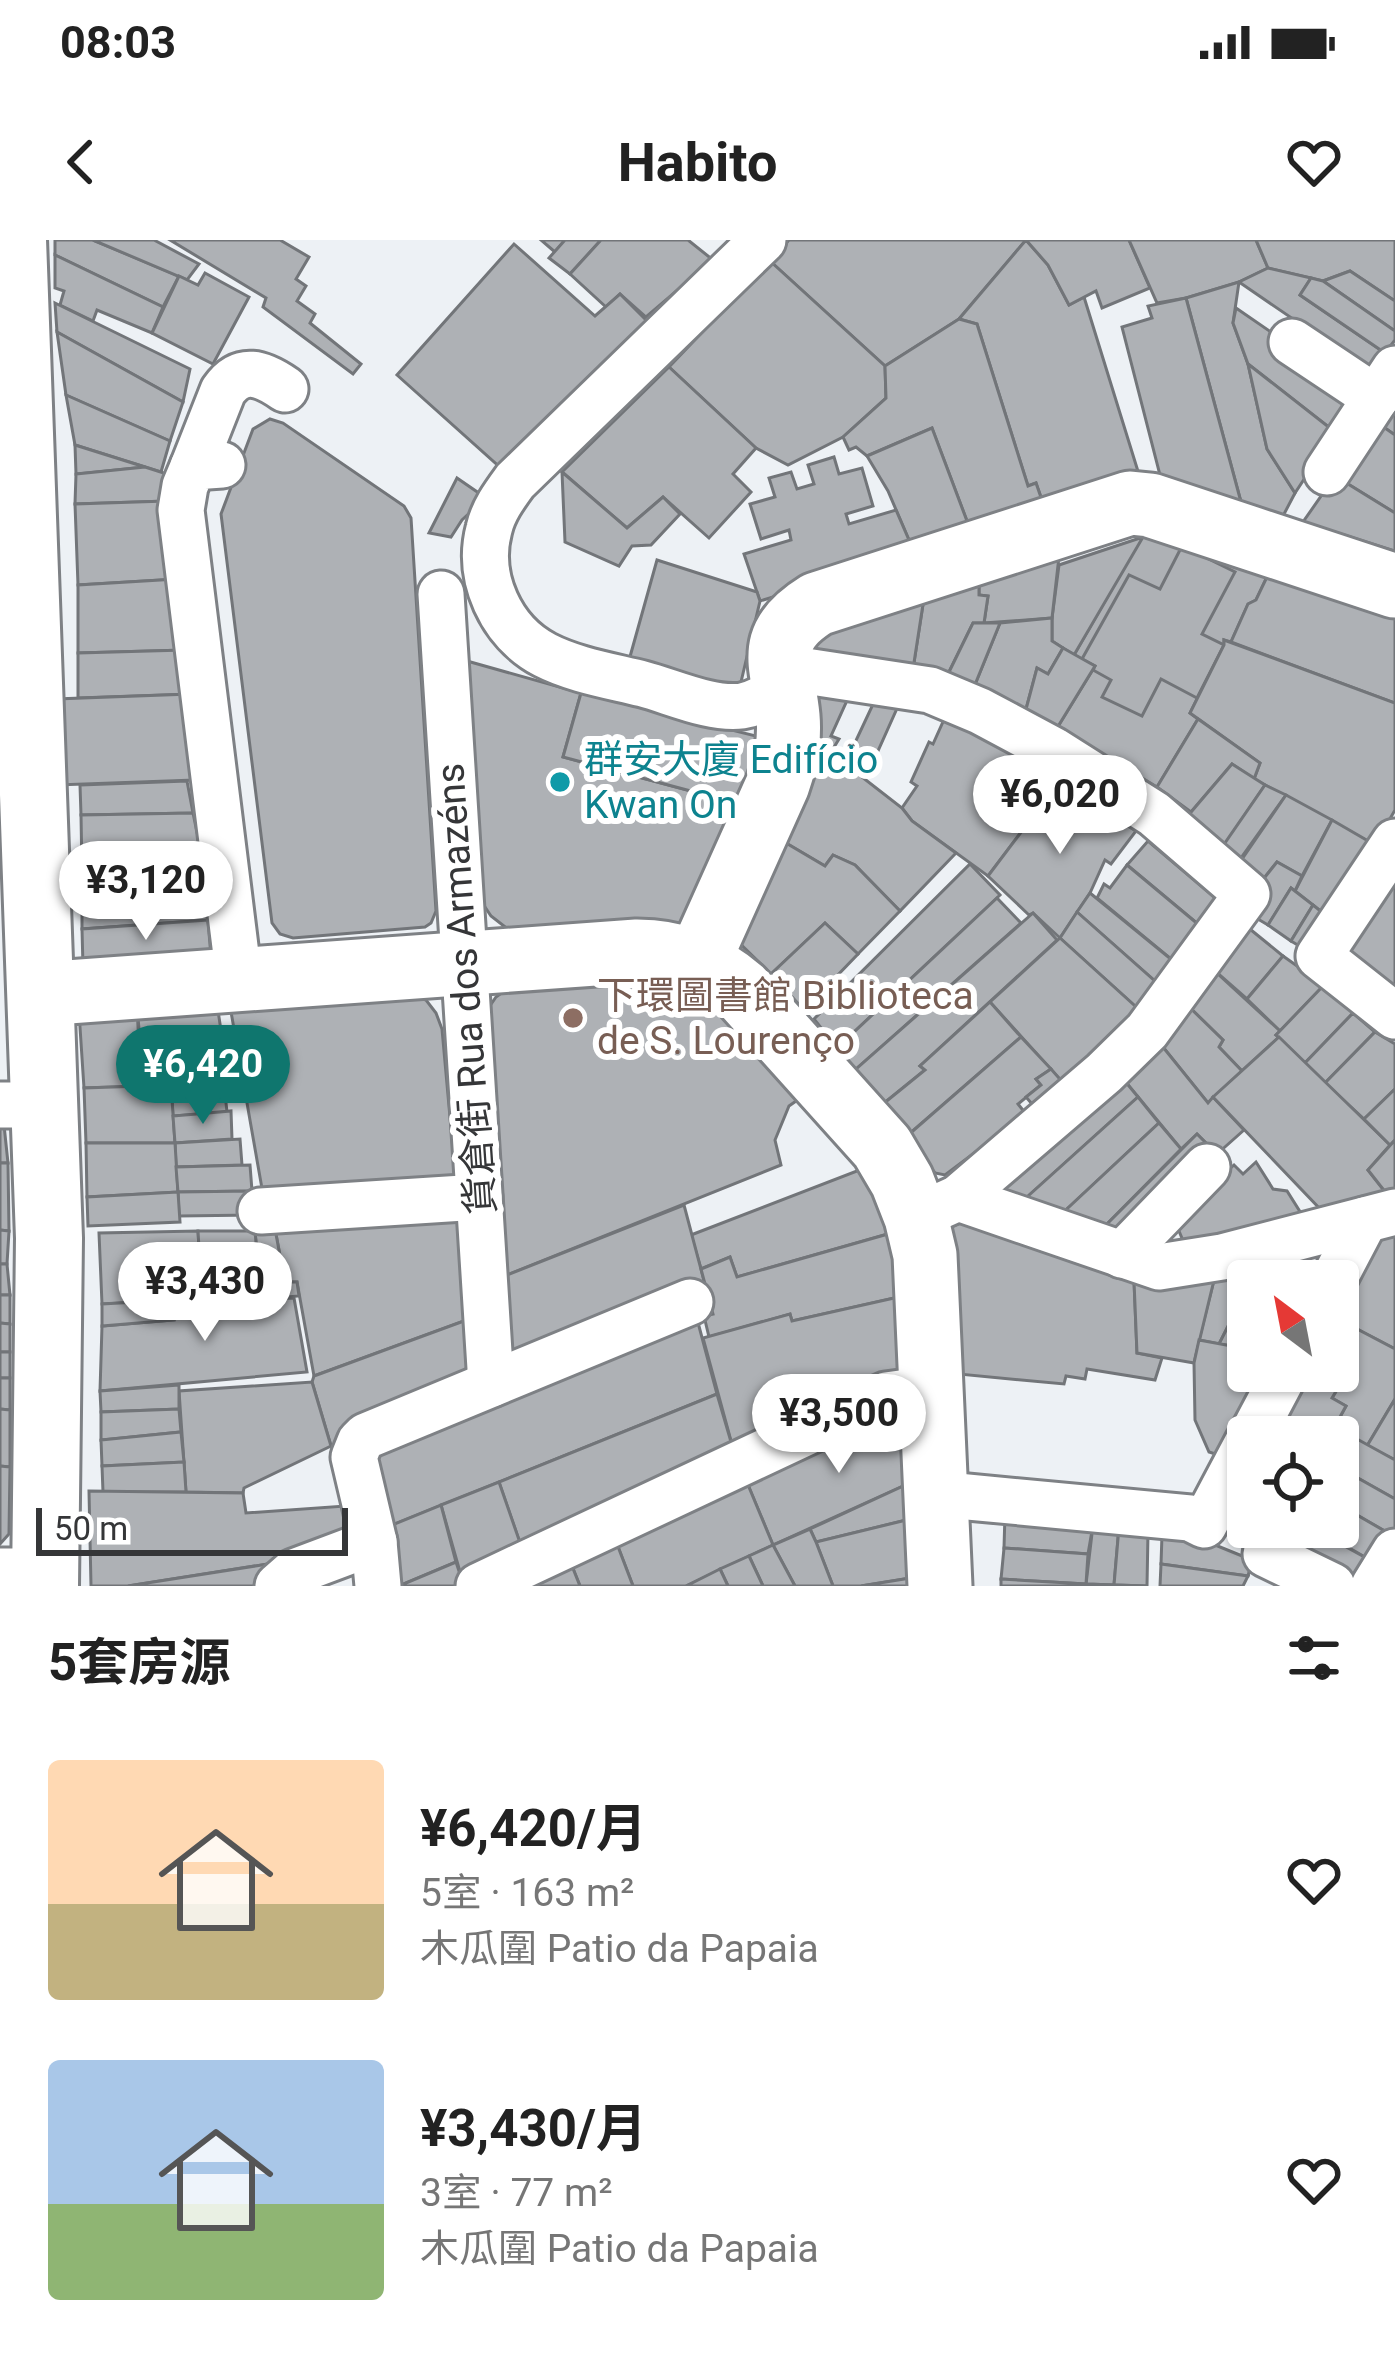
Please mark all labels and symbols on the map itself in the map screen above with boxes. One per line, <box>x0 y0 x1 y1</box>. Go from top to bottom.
place label: 群安大廈 Edifício Kwan On <box>584 737 878 828</box>
pin: ¥6,020 <box>962 755 1158 857</box>
street label: 貨倉街 Rua dos Armazéns <box>427 762 505 1216</box>
marker: 群安大廈 Edifício Kwan On <box>547 769 573 795</box>
pin: ¥3,120 <box>48 841 244 943</box>
place label: 下環圖書館 Biblioteca de S. Lourenço <box>597 973 974 1064</box>
marker: 下環圖書館 Biblioteca de S. Lourenço <box>560 1005 586 1031</box>
pin: ¥6,420 <box>105 1025 301 1127</box>
pin: ¥3,430 <box>107 1242 303 1344</box>
north arrow <box>1227 1260 1359 1392</box>
pin: ¥3,500 <box>741 1374 937 1476</box>
scale bar <box>36 1502 348 1555</box>

